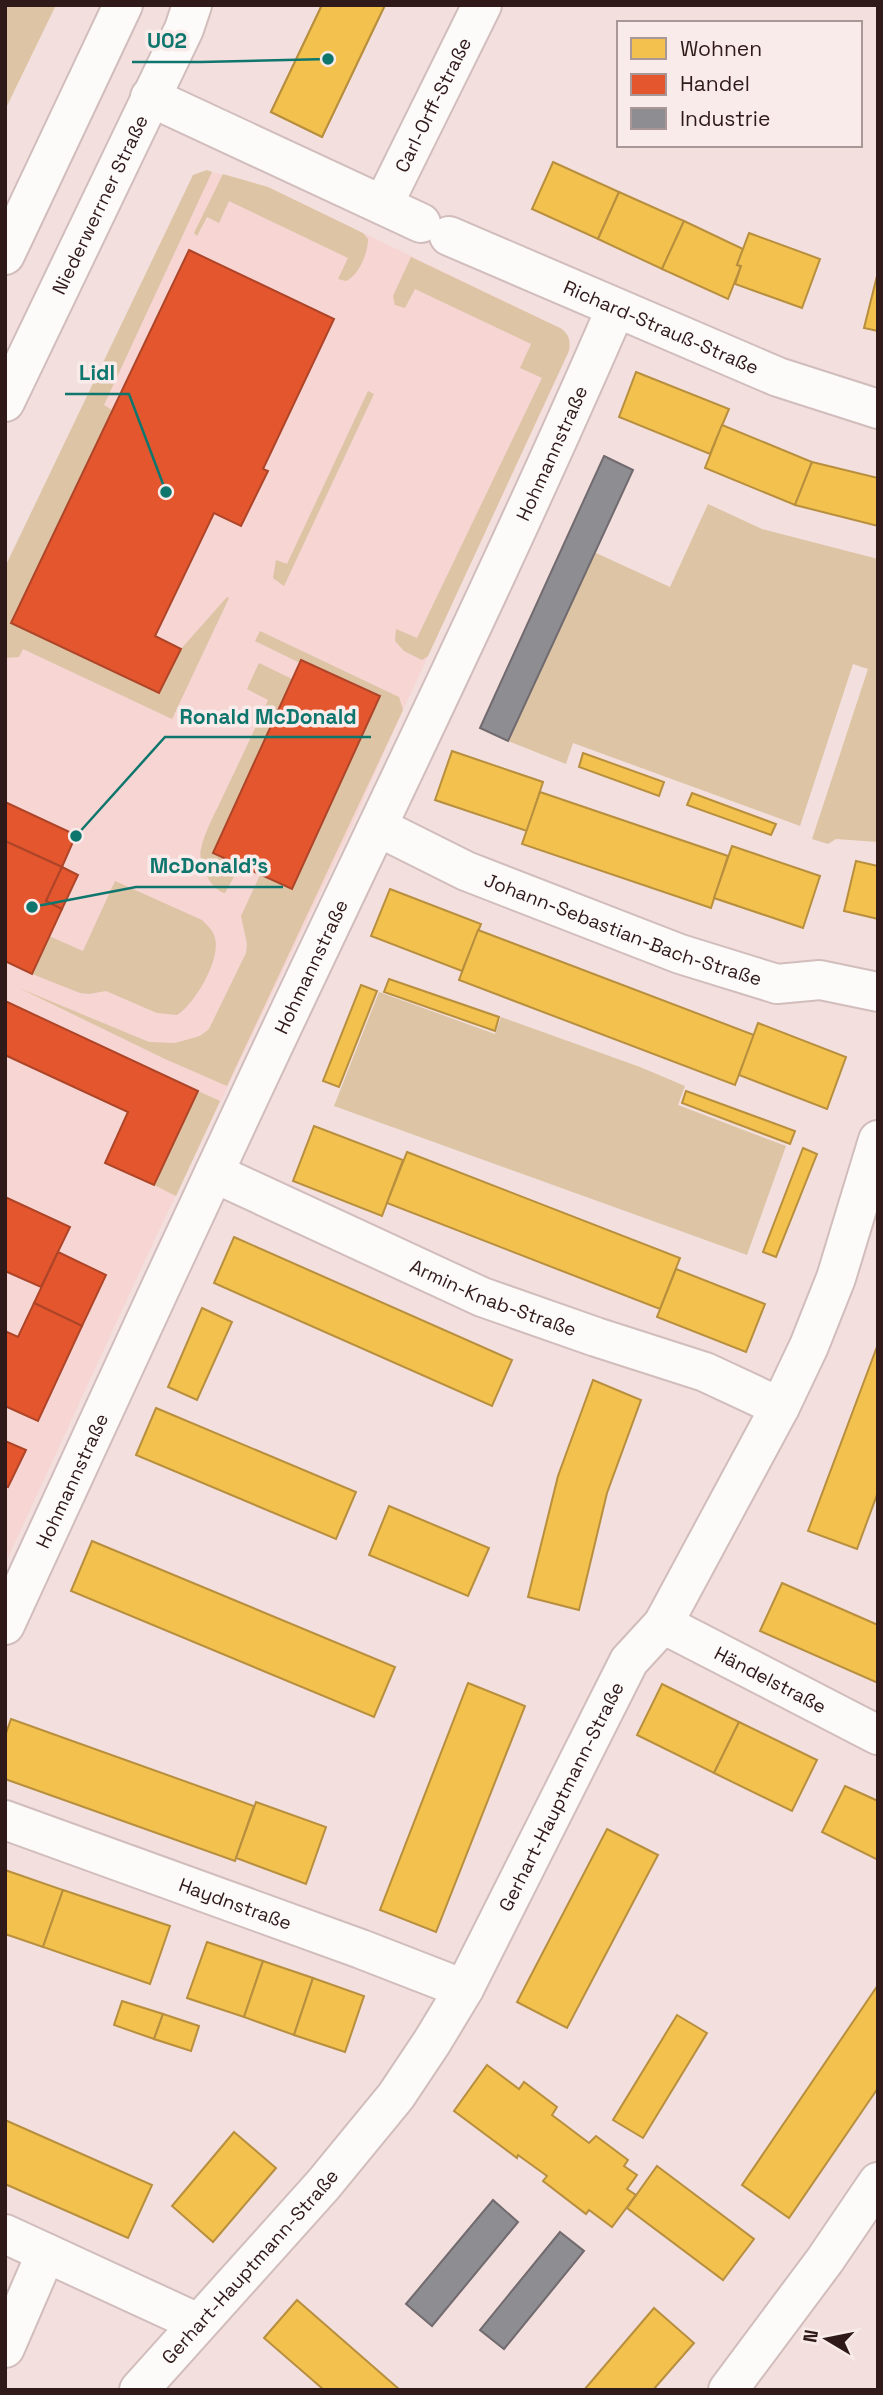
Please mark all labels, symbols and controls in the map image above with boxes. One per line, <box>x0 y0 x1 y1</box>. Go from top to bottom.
callout: U02 <box>132 20 201 62</box>
legend <box>617 21 862 147</box>
text: U02 <box>147 27 187 54</box>
street label: Carl-Orff-Straße <box>389 33 477 177</box>
text: Wohnen <box>680 35 762 62</box>
text: Handel <box>680 70 750 97</box>
text: Industrie <box>680 105 770 132</box>
street label: Niederwerrner Straße <box>46 111 154 299</box>
street label: Richard-Strauß-Straße <box>560 275 763 380</box>
callout: Lidl <box>65 352 129 394</box>
text: Lidl <box>79 359 115 386</box>
street label: Hohmannstraße <box>510 382 593 525</box>
callout: Ronald McDonald <box>165 695 371 737</box>
text: Ronald McDonald <box>179 703 357 730</box>
callout: McDonald's <box>136 845 283 887</box>
text: McDonald's <box>150 852 268 879</box>
street label: Johann-Sebastian-Bach-Straße <box>481 867 765 992</box>
street label: Hohmannstraße <box>269 895 354 1038</box>
street label: Armin-Knab-Straße <box>406 1253 580 1342</box>
street label: Hohmannstraße <box>30 1409 114 1553</box>
street label: Händelstraße <box>710 1641 831 1719</box>
street label: Gerhart-Hauptmann-Straße <box>493 1678 630 1916</box>
street label: Haydnstraße <box>175 1872 295 1936</box>
street label: Gerhart-Hauptmann-Straße <box>156 2164 344 2370</box>
north arrow <box>792 2304 862 2374</box>
text: N <box>797 2328 824 2345</box>

